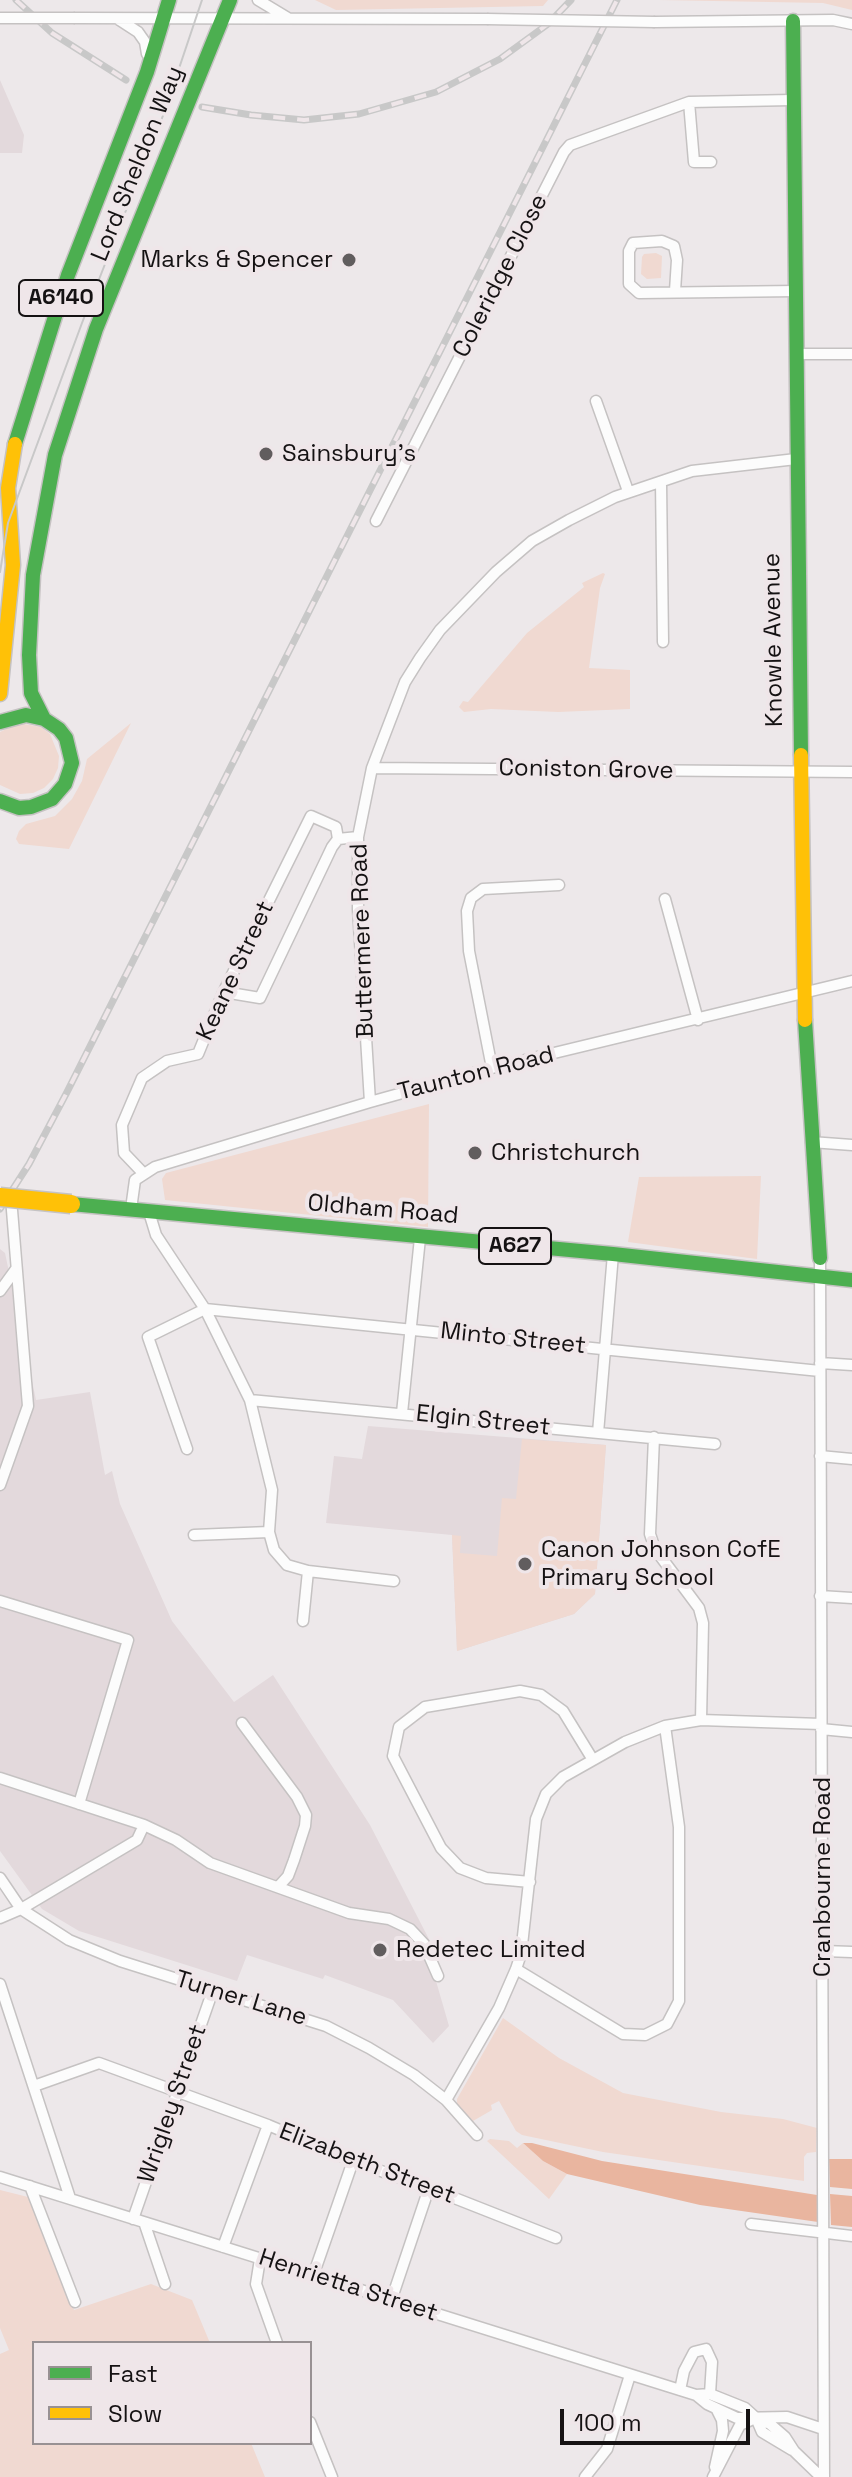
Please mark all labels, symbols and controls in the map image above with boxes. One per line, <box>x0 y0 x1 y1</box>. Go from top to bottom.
street label: Lord Sheldon Way <box>86 62 190 266</box>
street label: Coleridge Close <box>447 190 555 362</box>
place label: Marks & Spencer <box>141 246 333 274</box>
marker: Marks & Spencer <box>340 251 358 269</box>
road number: A6140 <box>19 280 103 316</box>
place label: Sainsbury's <box>282 440 416 468</box>
marker: Sainsbury's <box>257 445 275 463</box>
street label: Knowle Avenue <box>758 553 790 727</box>
street label: Coniston Grove <box>498 754 674 786</box>
street label: Buttermere Road <box>345 843 381 1039</box>
street label: Keane Street <box>191 897 281 1045</box>
street label: Taunton Road <box>395 1041 557 1107</box>
place label: Christchurch <box>491 1139 640 1167</box>
marker: Christchurch <box>466 1144 484 1162</box>
street label: Oldham Road <box>306 1189 460 1231</box>
road number: A627 <box>479 1228 551 1264</box>
street label: Minto Street <box>439 1317 587 1361</box>
street label: Elgin Street <box>414 1400 552 1442</box>
place label: Canon Johnson CofE Primary School <box>541 1536 781 1592</box>
marker: Canon Johnson CofE Primary School <box>516 1555 534 1573</box>
street label: Cranbourne Road <box>809 1777 837 1977</box>
place label: Redetec Limited <box>396 1936 586 1964</box>
marker: Redetec Limited <box>371 1941 389 1959</box>
street label: Turner Lane <box>172 1965 310 2033</box>
street label: Wrigley Street <box>132 2021 214 2187</box>
street label: Elizabeth Street <box>275 2117 459 2211</box>
street label: Henrietta Street <box>255 2244 441 2328</box>
legend <box>32 2341 312 2445</box>
text: Fast <box>108 2358 158 2389</box>
scale bar <box>564 2393 754 2443</box>
text: Slow <box>108 2398 162 2429</box>
text: 100 m <box>574 2407 642 2438</box>

